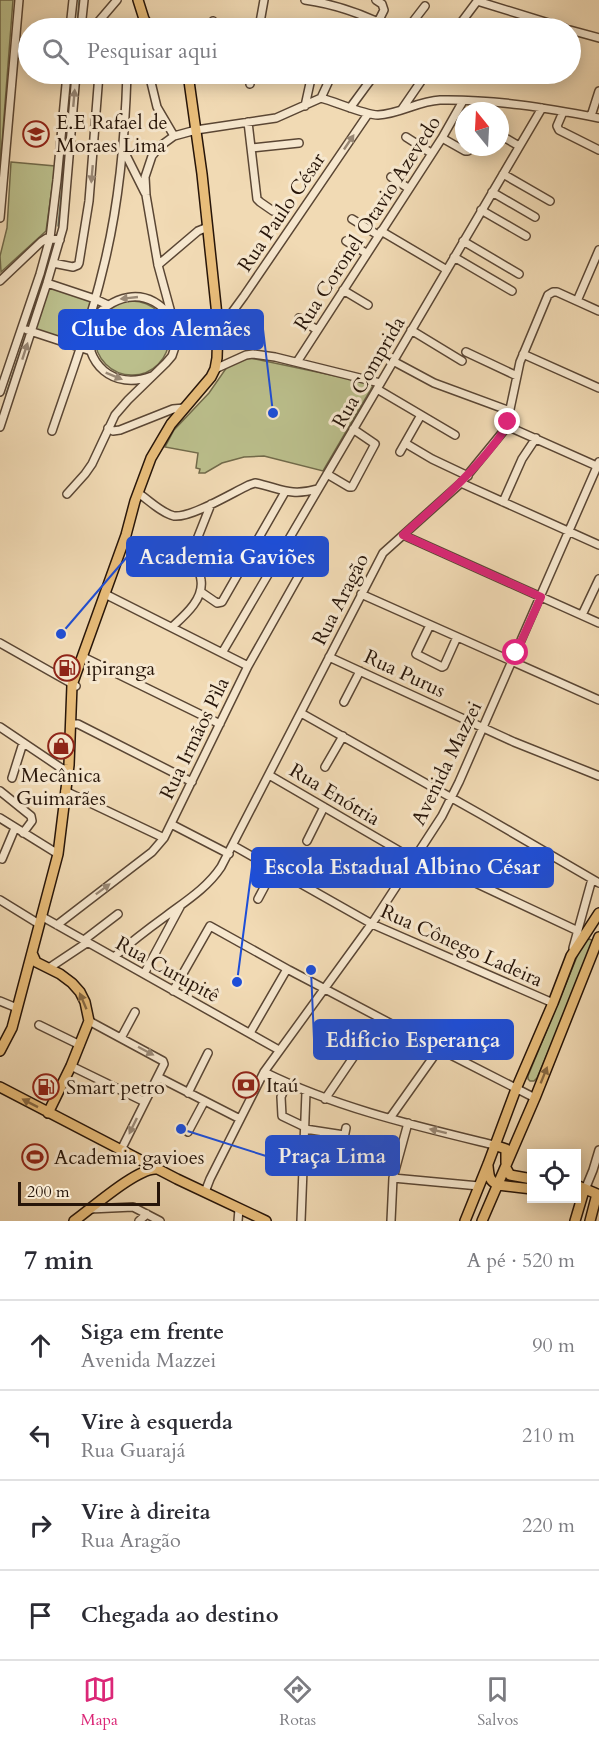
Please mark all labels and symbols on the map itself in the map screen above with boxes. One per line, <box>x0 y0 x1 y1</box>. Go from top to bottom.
one-way arrow <box>69 89 79 108</box>
north arrow <box>455 102 509 156</box>
place label: E.E Rafael de Moraes Lima <box>56 109 168 159</box>
street label: Rua Coronel Otavio Azevedo <box>288 110 447 336</box>
school or university icon: E.E Rafael de Moraes Lima <box>21 119 51 149</box>
one-way arrow <box>343 134 354 150</box>
street label: Rua Paulo César <box>231 147 332 277</box>
one-way arrow <box>87 164 96 183</box>
one-way arrow <box>120 294 139 303</box>
callout: Clube dos Alemães <box>59 310 263 349</box>
street label: Rua Comprida <box>326 311 411 433</box>
text: Clube dos Alemães <box>71 315 251 344</box>
one-way arrow <box>21 342 30 360</box>
one-way arrow <box>105 372 123 381</box>
route end <box>494 408 520 434</box>
callout: Academia Gaviões <box>127 537 328 576</box>
text: Academia Gaviões <box>139 543 315 572</box>
street label: Rua Aragão <box>306 549 375 650</box>
route start <box>502 639 528 665</box>
street label: Rua Purus <box>360 643 450 704</box>
fuel station icon: ipiranga <box>52 653 82 683</box>
place label: ipiranga <box>86 655 155 682</box>
street label: Rua Irmãos Pìla <box>153 672 236 804</box>
street label: Avenida Mazzei <box>405 696 488 830</box>
shop icon: Mecânica Guimarães <box>46 731 76 761</box>
street label: Rua Enótria <box>284 757 385 832</box>
place label: Mecânica Guimarães <box>16 762 106 812</box>
callout: Escola Estadual Albino César <box>252 848 553 887</box>
text: Escola Estadual Albino César <box>264 853 541 882</box>
one-way arrow <box>95 883 111 896</box>
street label: Rua Cônego Ladeira <box>376 898 547 993</box>
street label: Rua Curupitê <box>111 930 225 1009</box>
one-way arrow <box>78 991 88 1009</box>
callout: Edifício Esperança <box>314 1020 513 1059</box>
text: Edifício Esperança <box>325 1026 501 1055</box>
one-way arrow <box>138 1046 155 1056</box>
one-way arrow <box>539 1066 549 1084</box>
bank icon: Itaú <box>231 1070 261 1100</box>
fuel station icon: Smart petro <box>31 1072 61 1102</box>
place label: Itaú <box>266 1072 299 1099</box>
place label: Smart petro <box>66 1074 165 1101</box>
one-way arrow <box>21 1098 38 1108</box>
one-way arrow <box>129 1118 138 1135</box>
one-way arrow <box>429 1125 447 1135</box>
callout: Praça Lima <box>266 1136 399 1175</box>
sports icon: Academia gavioes <box>20 1142 50 1172</box>
text: Praça Lima <box>278 1142 387 1171</box>
place label: Academia gavioes <box>54 1144 204 1171</box>
scale bar <box>18 1179 160 1206</box>

